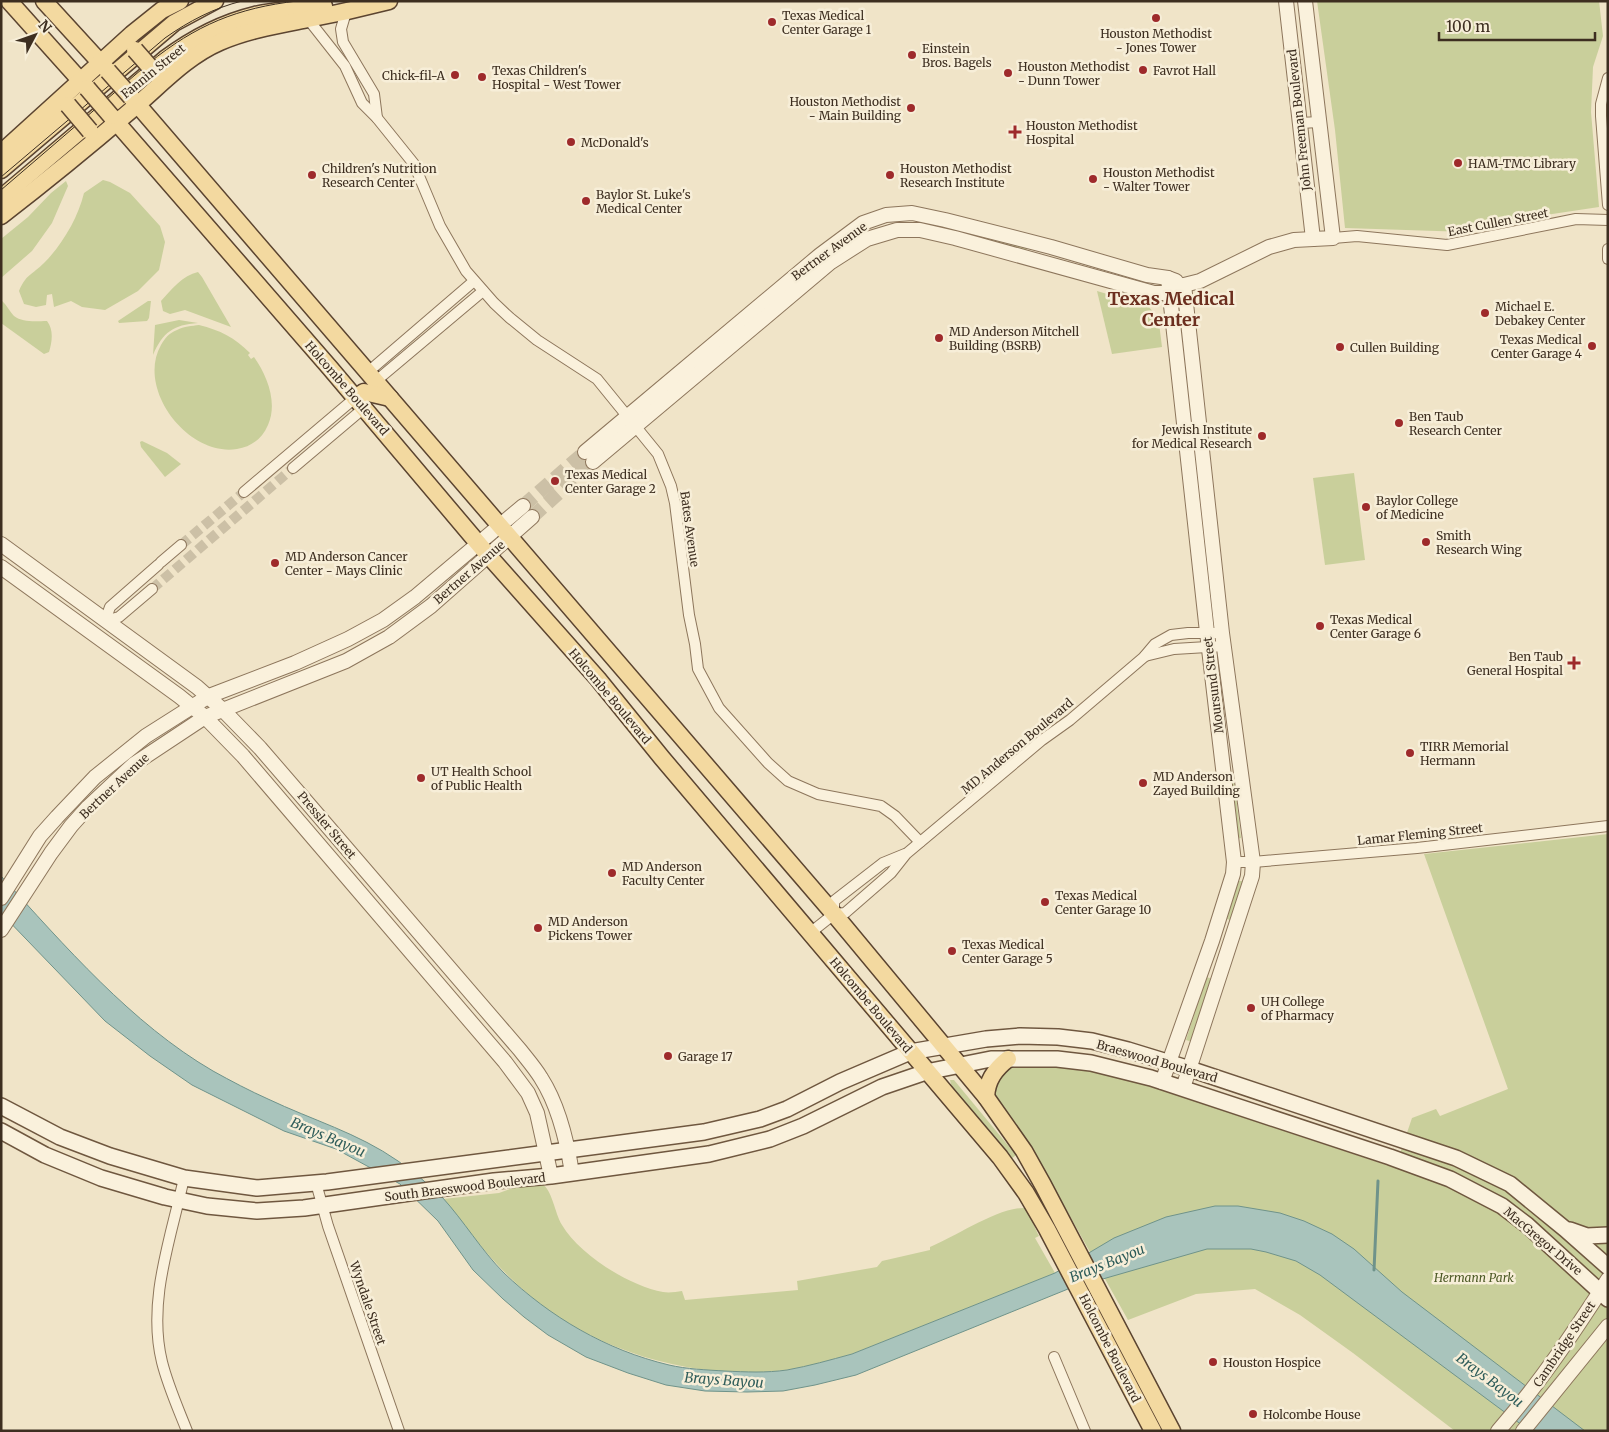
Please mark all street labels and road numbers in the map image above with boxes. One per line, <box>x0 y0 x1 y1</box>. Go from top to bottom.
street label: Fannin Street <box>118 40 188 101</box>
street label: John Freeman Boulevard <box>1284 49 1314 192</box>
street label: East Cullen Street <box>1447 205 1550 239</box>
street label: Bertner Avenue <box>788 219 870 283</box>
street label: Holcombe Boulevard <box>302 338 392 438</box>
street label: Bates Avenue <box>677 490 703 568</box>
street label: Bertner Avenue <box>430 537 508 607</box>
street label: Moursund Street <box>1200 636 1226 734</box>
street label: Holcombe Boulevard <box>566 645 654 747</box>
street label: MD Anderson Boulevard <box>958 695 1076 797</box>
street label: Bertner Avenue <box>76 750 152 822</box>
street label: Pressler Street <box>294 788 360 862</box>
street label: Lamar Fleming Street <box>1356 820 1484 848</box>
street label: Holcombe Boulevard <box>827 954 915 1056</box>
street label: Braeswood Boulevard <box>1095 1037 1219 1085</box>
street label: South Braeswood Boulevard <box>384 1170 546 1204</box>
street label: MacGregor Drive <box>1501 1204 1585 1278</box>
street label: Wyndale Street <box>346 1258 389 1347</box>
street label: Holcombe Boulevard <box>1076 1291 1144 1405</box>
street label: Cambridge Street <box>1530 1298 1598 1390</box>

